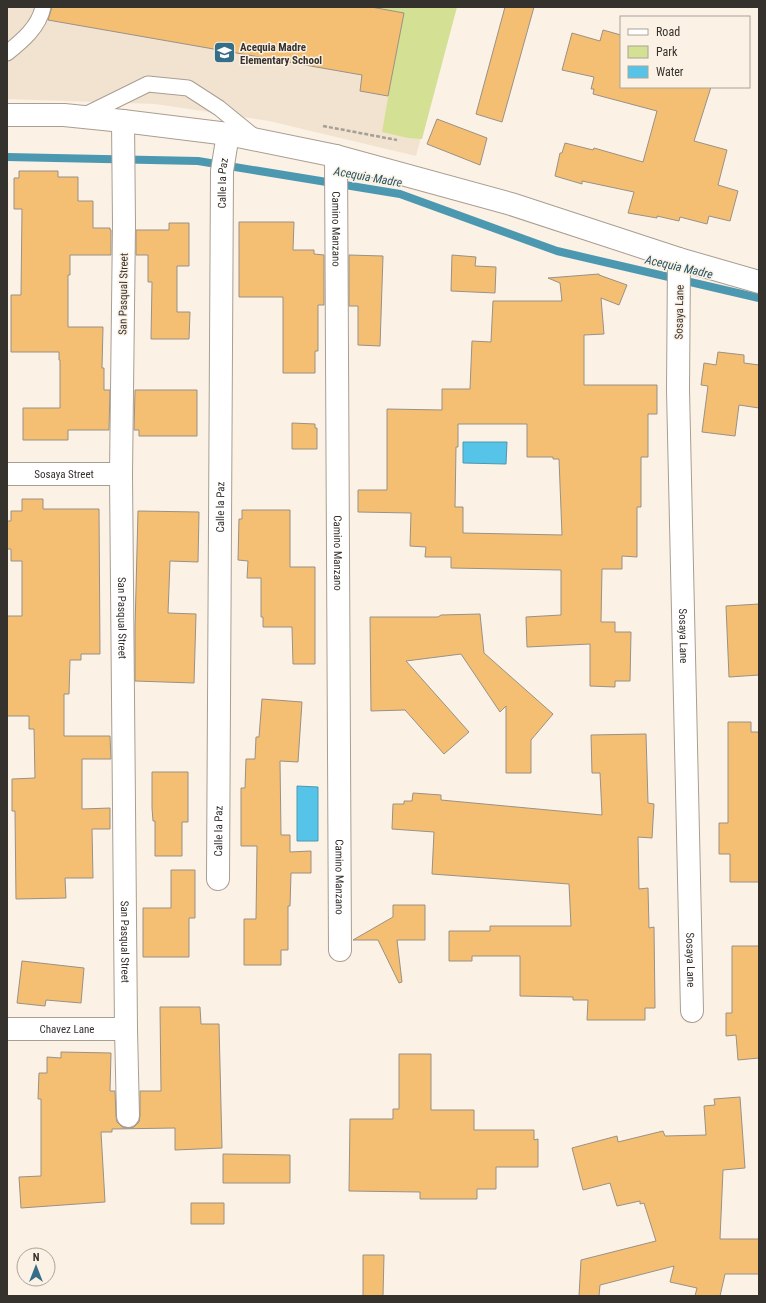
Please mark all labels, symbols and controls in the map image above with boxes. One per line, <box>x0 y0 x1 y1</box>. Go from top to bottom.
legend <box>620 16 750 88</box>
text: Road <box>656 25 680 39</box>
school or university icon: Acequia Madre Elementary School <box>212 40 238 66</box>
place label: Acequia Madre Elementary School <box>240 41 322 67</box>
text: Park <box>656 45 678 59</box>
text: Water <box>656 65 684 79</box>
street label: Calle la Paz <box>216 157 231 208</box>
water label: Acequia Madre <box>332 164 404 190</box>
street label: Camino Manzano <box>329 191 343 267</box>
water label: Acequia Madre <box>643 252 715 282</box>
street label: San Pasqual Street <box>116 253 131 335</box>
street label: Sosaya Lane <box>673 285 686 339</box>
street label: Sosaya Street <box>34 468 94 481</box>
street label: Calle la Paz <box>214 481 227 532</box>
street label: Camino Manzano <box>331 515 344 591</box>
street label: San Pasqual Street <box>115 577 129 659</box>
street label: Sosaya Lane <box>676 608 690 663</box>
street label: Calle la Paz <box>212 805 225 856</box>
street label: Camino Manzano <box>332 839 346 915</box>
street label: San Pasqual Street <box>118 901 132 983</box>
street label: Sosaya Lane <box>683 932 697 987</box>
street label: Chavez Lane <box>40 1023 94 1036</box>
north arrow <box>16 1247 56 1287</box>
text: N <box>33 1251 40 1264</box>

